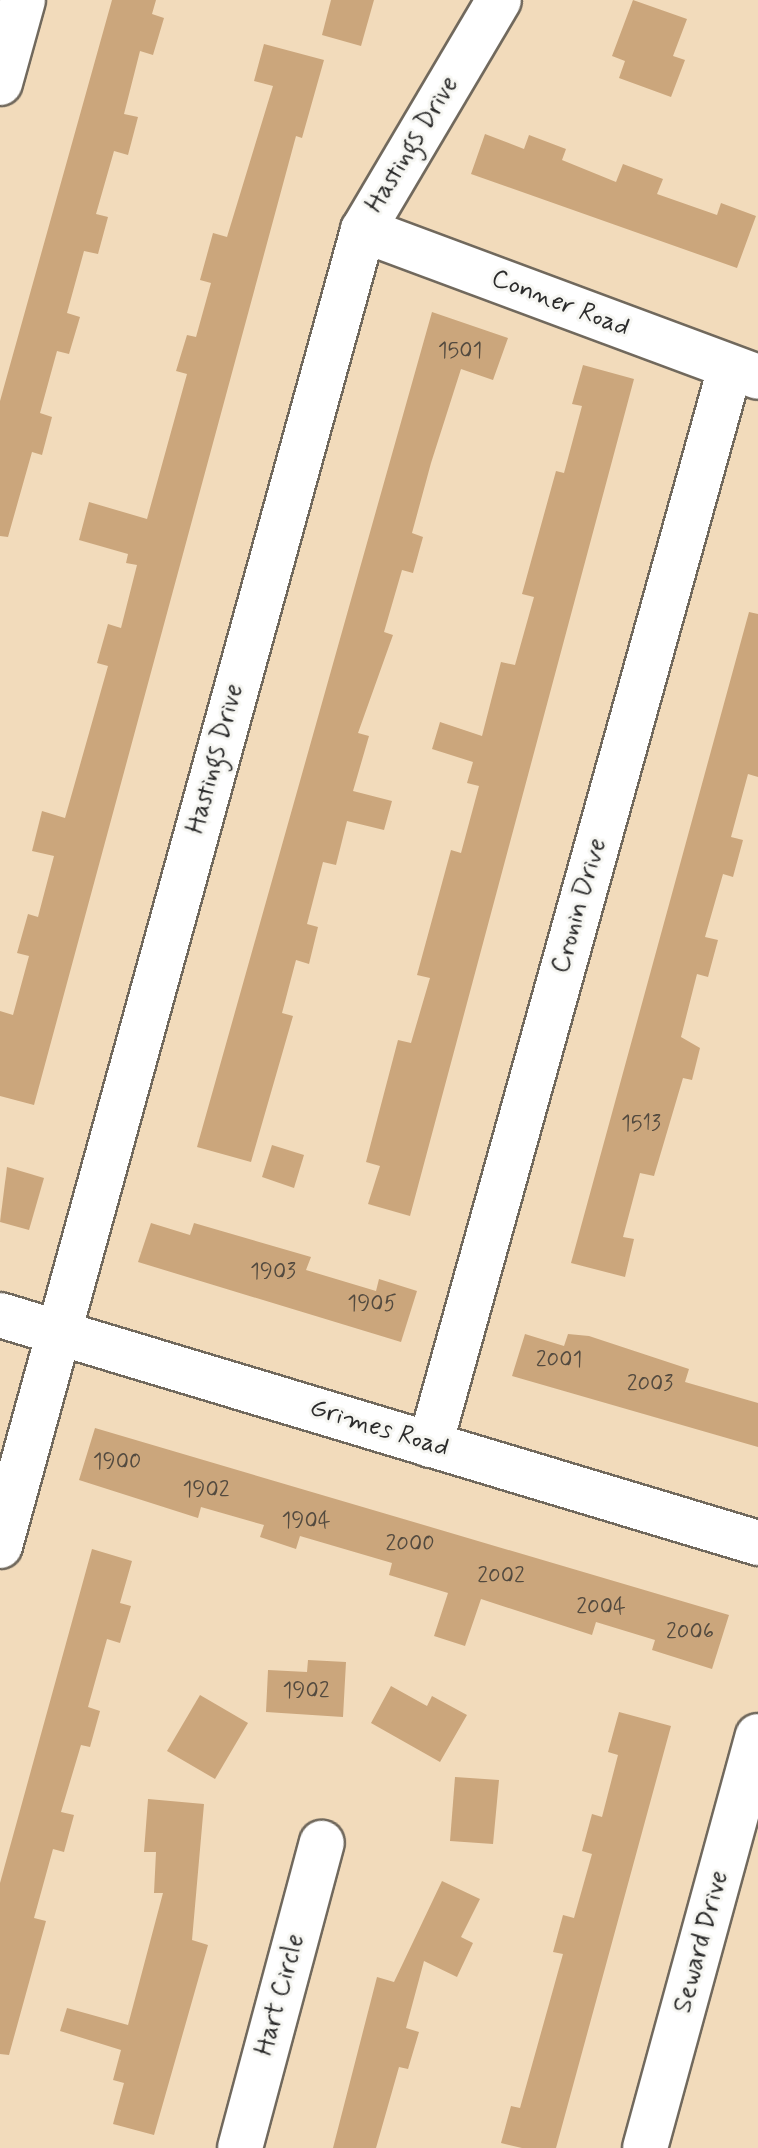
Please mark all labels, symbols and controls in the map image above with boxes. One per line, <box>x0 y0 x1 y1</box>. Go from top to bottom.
street label: Hastings Drive <box>360 71 466 219</box>
street label: Conner Road <box>486 263 634 345</box>
house number: 1501 <box>438 339 482 365</box>
street label: Hastings Drive <box>181 681 251 837</box>
street label: Cronin Drive <box>546 836 614 976</box>
house number: 1513 <box>621 1112 661 1138</box>
house number: 1903 <box>250 1260 296 1286</box>
house number: 1905 <box>347 1292 397 1318</box>
house number: 2001 <box>536 1348 582 1374</box>
house number: 2003 <box>627 1372 673 1398</box>
street label: Grimes Road <box>305 1393 453 1465</box>
house number: 1900 <box>93 1450 141 1476</box>
house number: 1902 <box>183 1478 229 1504</box>
house number: 1904 <box>282 1509 330 1535</box>
house number: 2000 <box>386 1532 434 1558</box>
house number: 2002 <box>477 1564 525 1590</box>
house number: 2004 <box>576 1595 626 1621</box>
house number: 2006 <box>666 1620 714 1646</box>
house number: 1902 <box>283 1679 329 1705</box>
street label: Seward Drive <box>668 1868 736 2016</box>
street label: Hart Circle <box>250 1931 312 2059</box>

